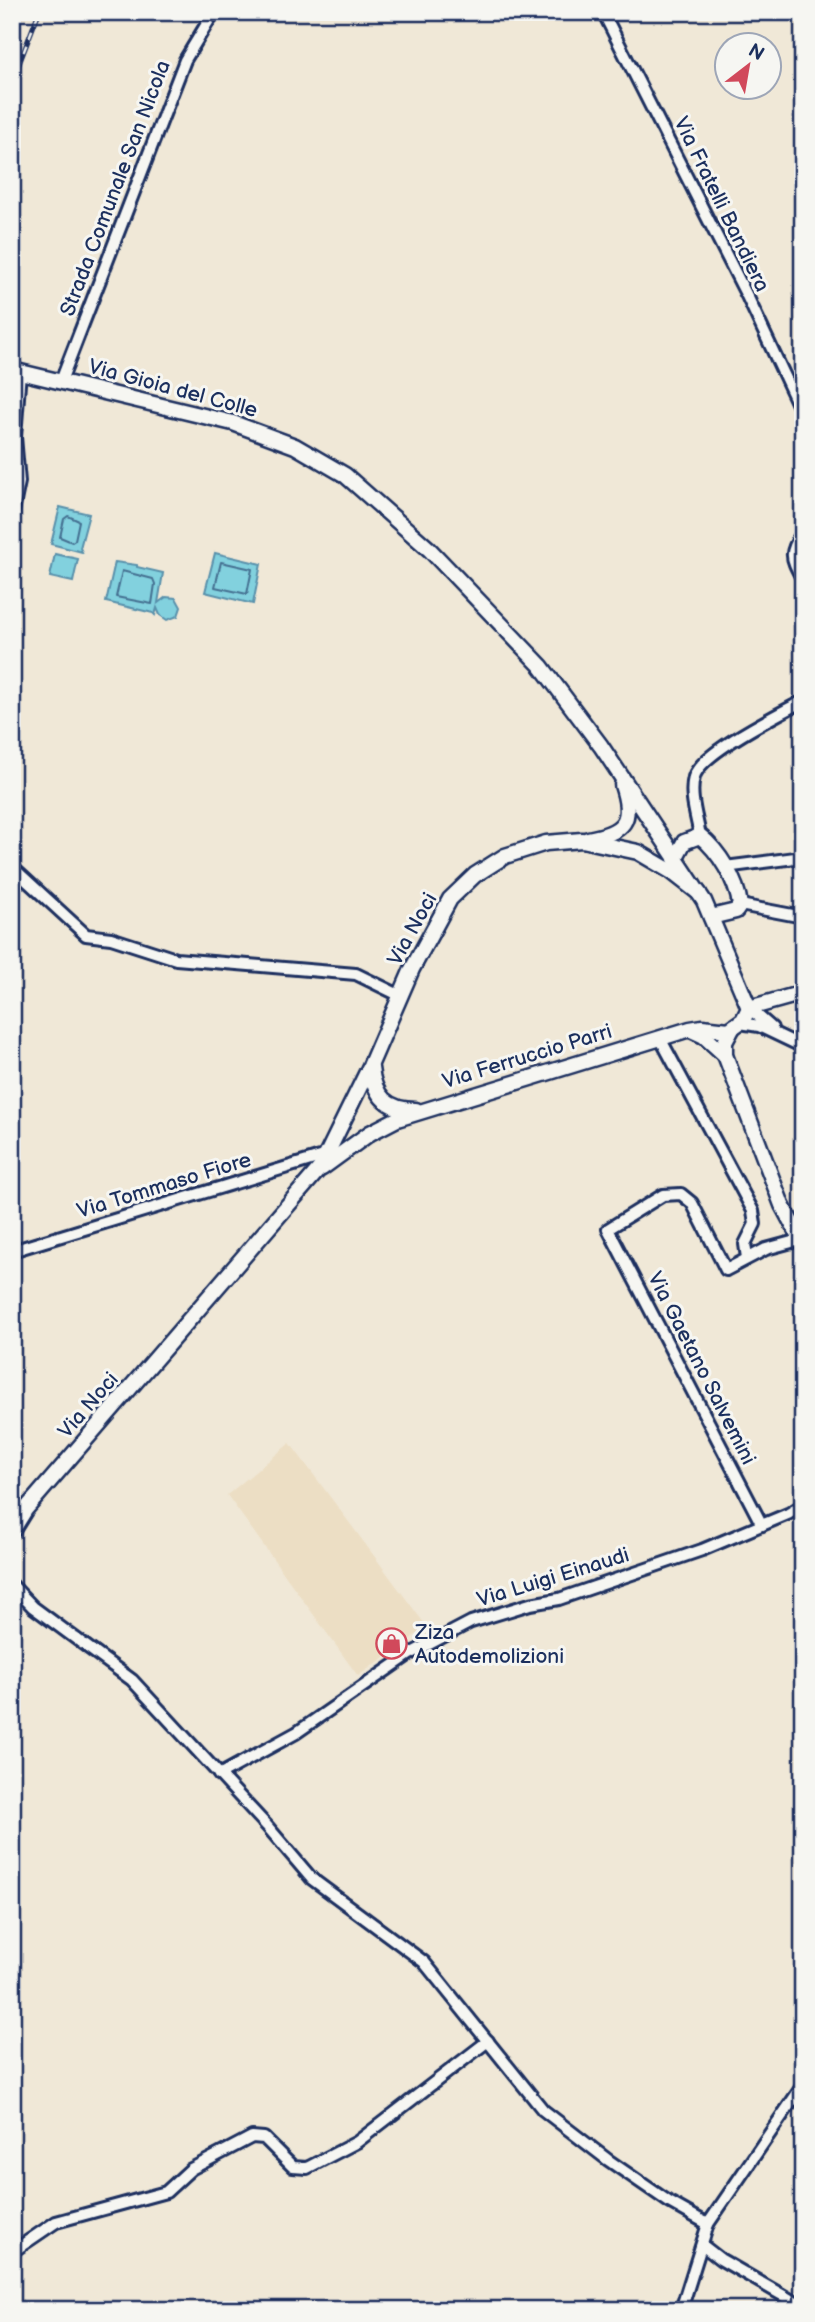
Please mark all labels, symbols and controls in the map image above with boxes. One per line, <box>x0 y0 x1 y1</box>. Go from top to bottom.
north arrow <box>714 32 784 102</box>
text: N <box>744 39 768 66</box>
street label: Strada Comunale San Nicola <box>55 57 176 320</box>
street label: Via Fratelli Bandiera <box>668 113 775 296</box>
street label: Via Gioia del Colle <box>86 354 260 423</box>
street label: Via Noci <box>382 889 443 970</box>
street label: Via Ferruccio Parri <box>439 1019 615 1094</box>
street label: Via Tommaso Fiore <box>74 1147 254 1224</box>
street label: Via Gaetano Salvemini <box>642 1268 761 1469</box>
street label: Via Noci <box>53 1367 124 1443</box>
street label: Via Luigi Einaudi <box>474 1542 632 1613</box>
place label: Ziza Autodemolizioni <box>414 1620 564 1669</box>
shop icon: Ziza Autodemolizioni <box>375 1627 409 1661</box>

